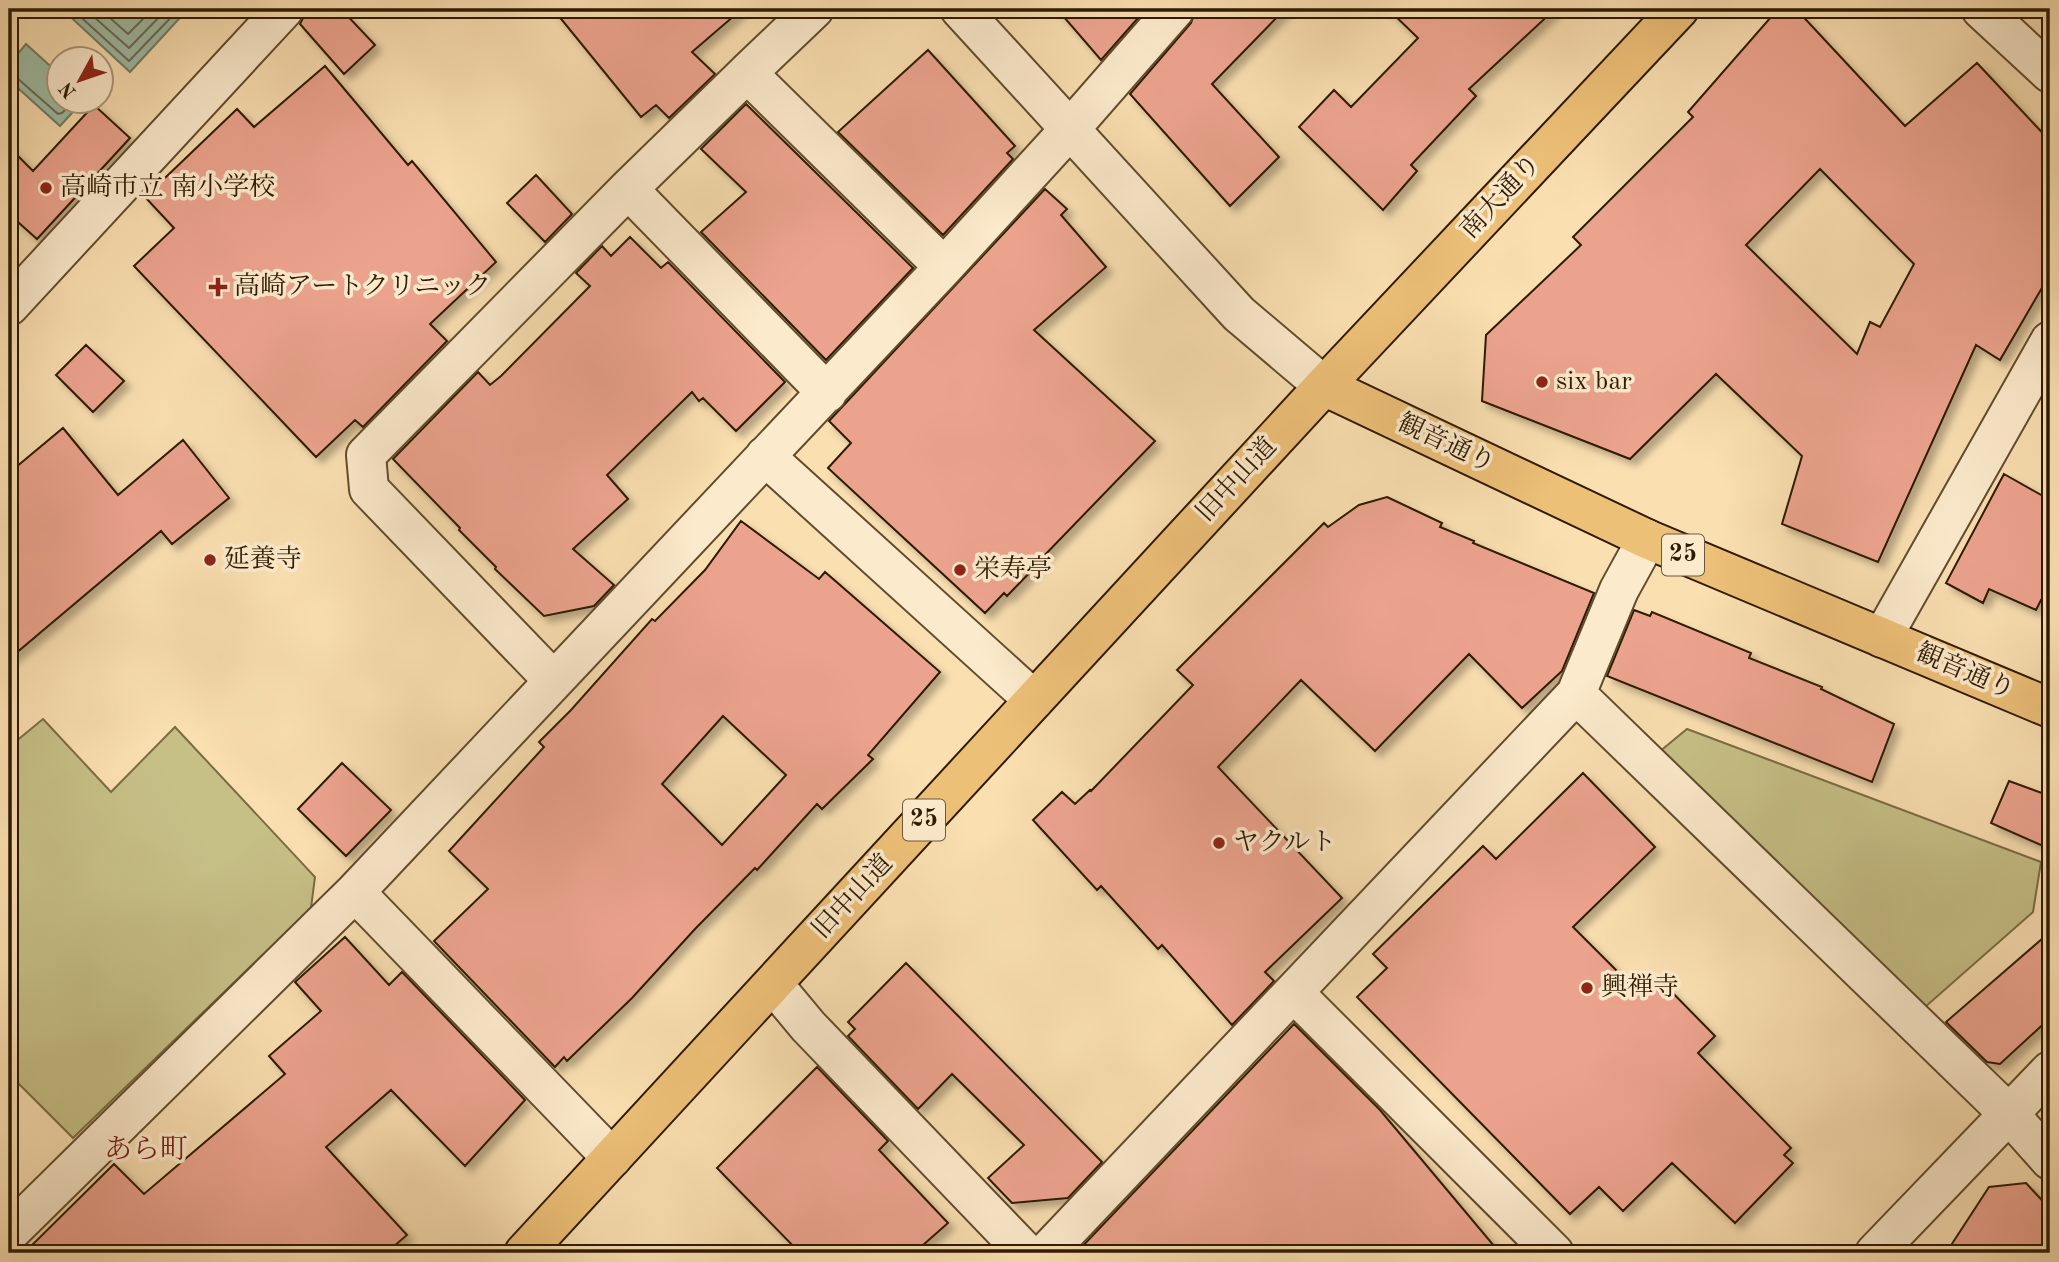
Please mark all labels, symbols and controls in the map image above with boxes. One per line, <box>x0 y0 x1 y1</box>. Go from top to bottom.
north arrow <box>46 46 116 116</box>
text: N <box>57 77 81 101</box>
street label: 南大通り <box>1455 149 1546 244</box>
place label: 高崎市立 南小学校 <box>60 173 275 201</box>
marker: 高崎市立 南小学校 <box>38 180 54 196</box>
place label: 高崎アートクリニック <box>234 272 491 300</box>
marker: 高崎アートクリニック <box>208 277 228 297</box>
place label: six bar <box>1556 369 1632 395</box>
marker: six bar <box>1534 374 1550 390</box>
street label: 観音通り <box>1393 408 1499 478</box>
street label: 旧中山道 <box>1191 432 1282 527</box>
road number: 25 <box>1662 534 1704 576</box>
place label: 延養寺 <box>224 545 302 573</box>
marker: 延養寺 <box>202 552 218 568</box>
place label: 栄寿亭 <box>974 555 1052 583</box>
marker: 栄寿亭 <box>952 562 968 578</box>
street label: 観音通り <box>1912 638 2019 704</box>
road number: 25 <box>903 800 945 840</box>
place label: ヤクルト <box>1233 829 1336 856</box>
marker: ヤクルト <box>1211 835 1227 851</box>
street label: 旧中山道 <box>807 849 898 944</box>
place label: 興禅寺 <box>1601 973 1679 1001</box>
marker: 興禅寺 <box>1579 980 1595 996</box>
district label: あら町 <box>104 1135 188 1165</box>

